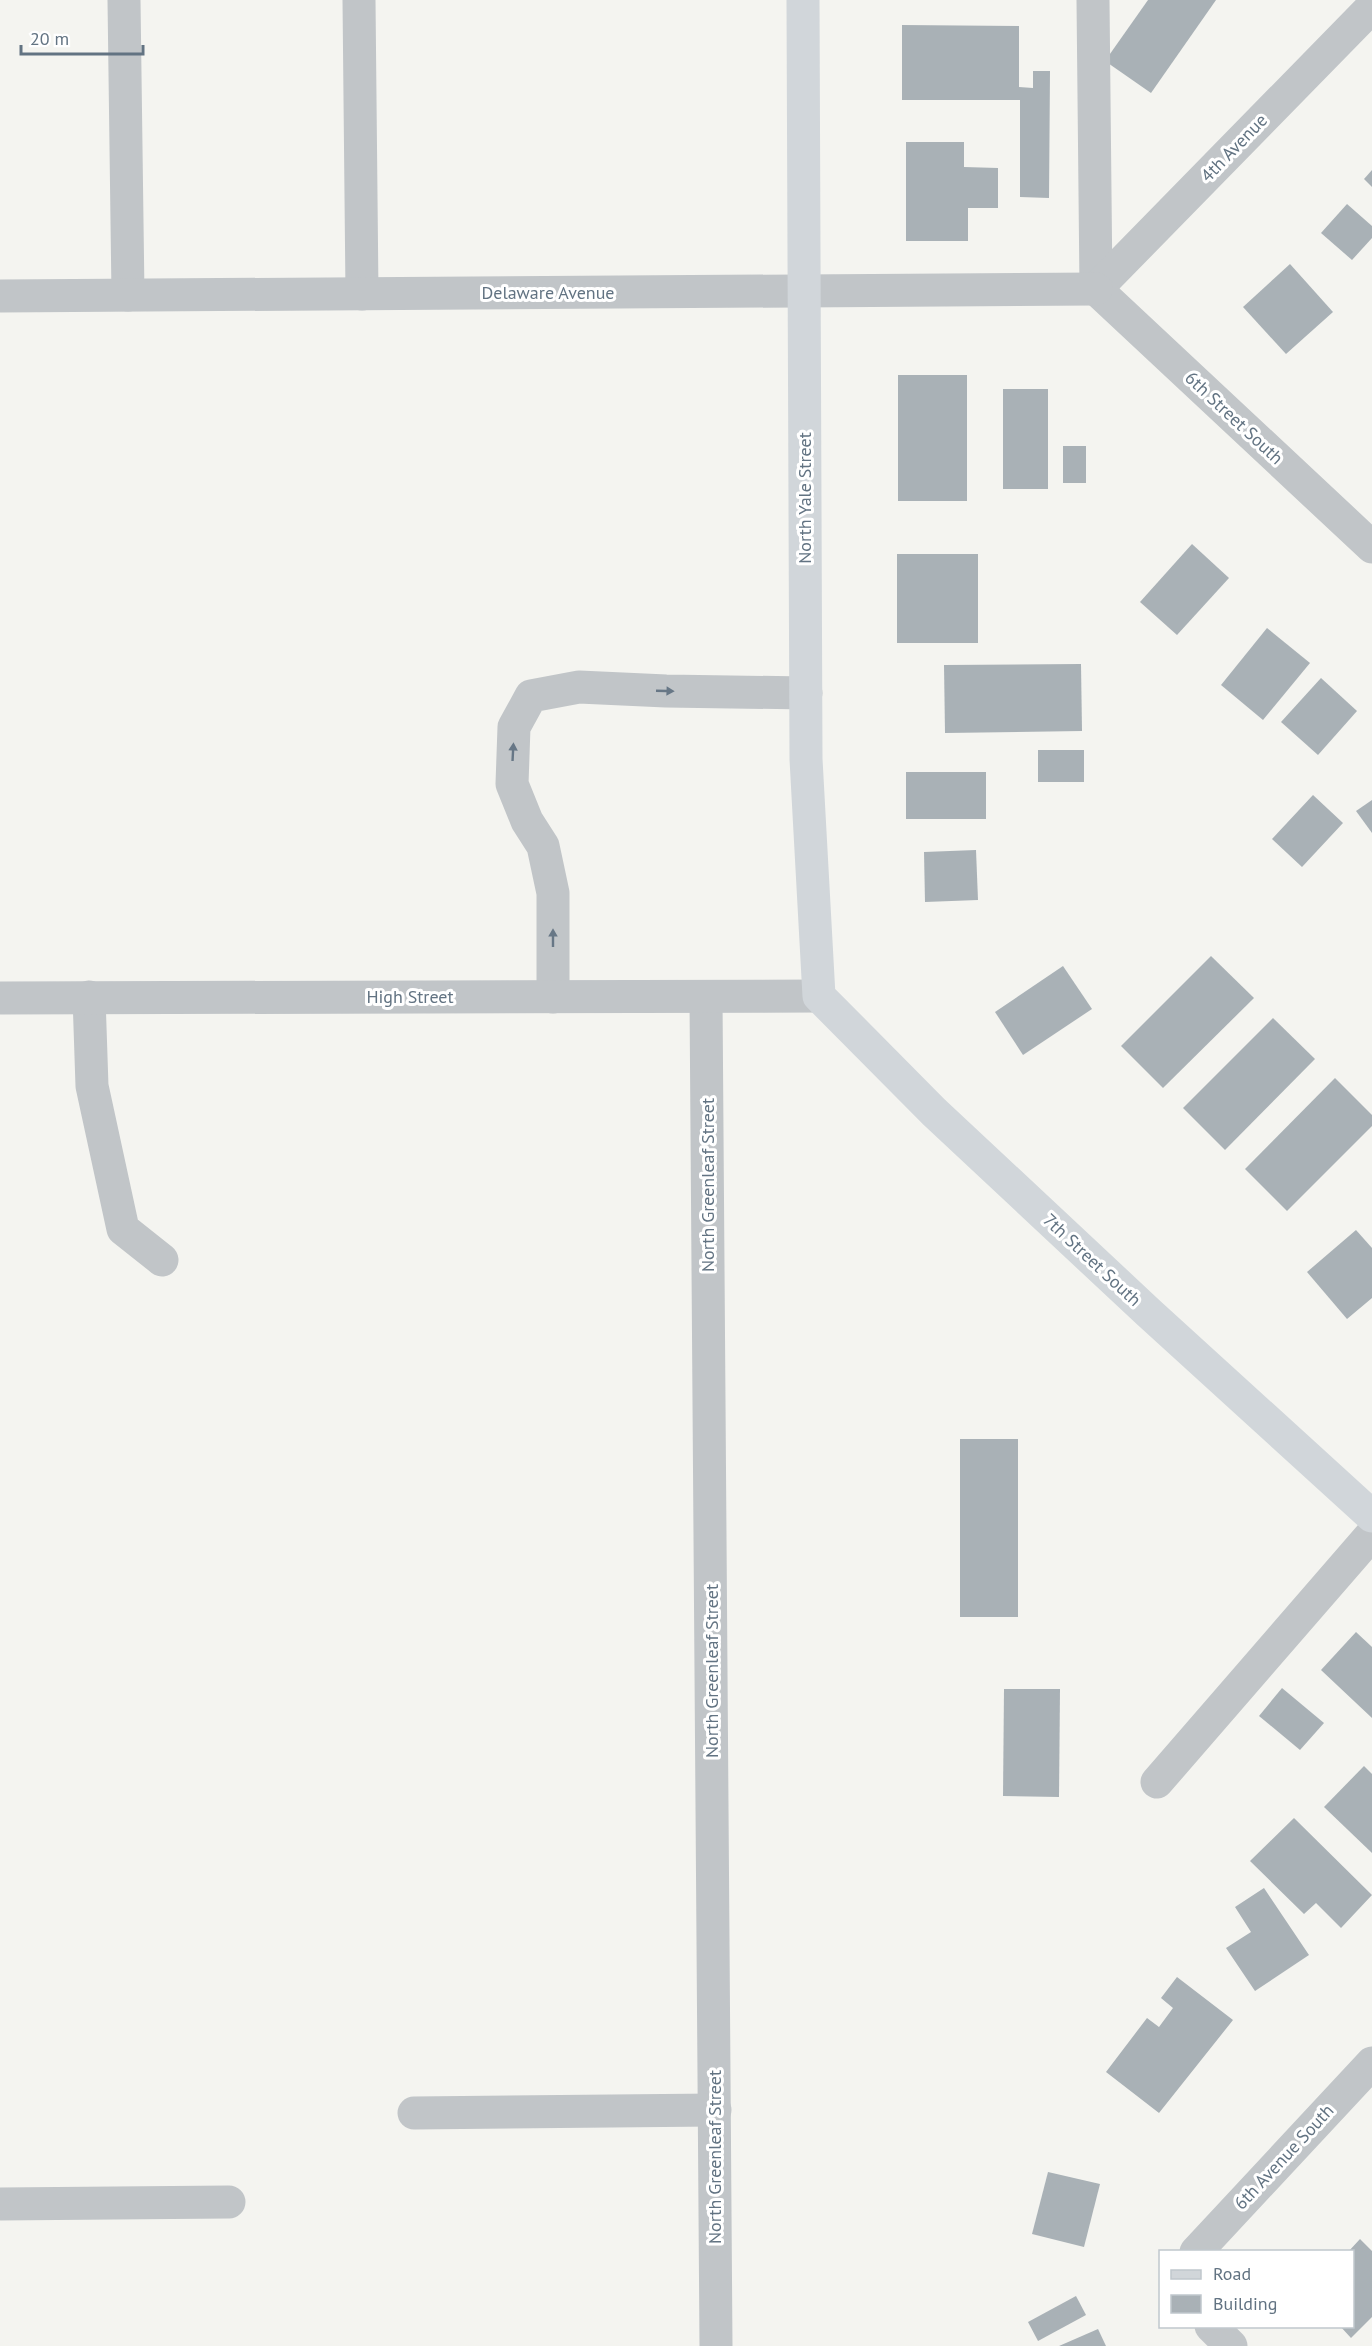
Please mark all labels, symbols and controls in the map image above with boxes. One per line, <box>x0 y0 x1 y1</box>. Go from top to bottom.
scale bar <box>21 18 142 56</box>
text: 20 m <box>30 27 69 50</box>
street label: 4th Avenue <box>1195 109 1272 187</box>
street label: Delaware Avenue <box>482 281 614 304</box>
street label: 6th Street South <box>1180 366 1288 469</box>
street label: North Yale Street <box>793 432 816 564</box>
one-way arrow <box>655 686 674 696</box>
one-way arrow <box>509 743 518 762</box>
one-way arrow <box>548 929 558 948</box>
street label: High Street <box>366 985 454 1008</box>
street label: North Greenleaf Street <box>696 1098 719 1272</box>
street label: 7th Street South <box>1039 1208 1146 1311</box>
street label: North Greenleaf Street <box>700 1584 723 1758</box>
street label: North Greenleaf Street <box>703 2070 726 2244</box>
street label: 6th Avenue South <box>1229 2099 1338 2214</box>
legend <box>1159 2250 1354 2328</box>
text: Road <box>1213 2262 1251 2285</box>
text: Building <box>1213 2292 1277 2315</box>

